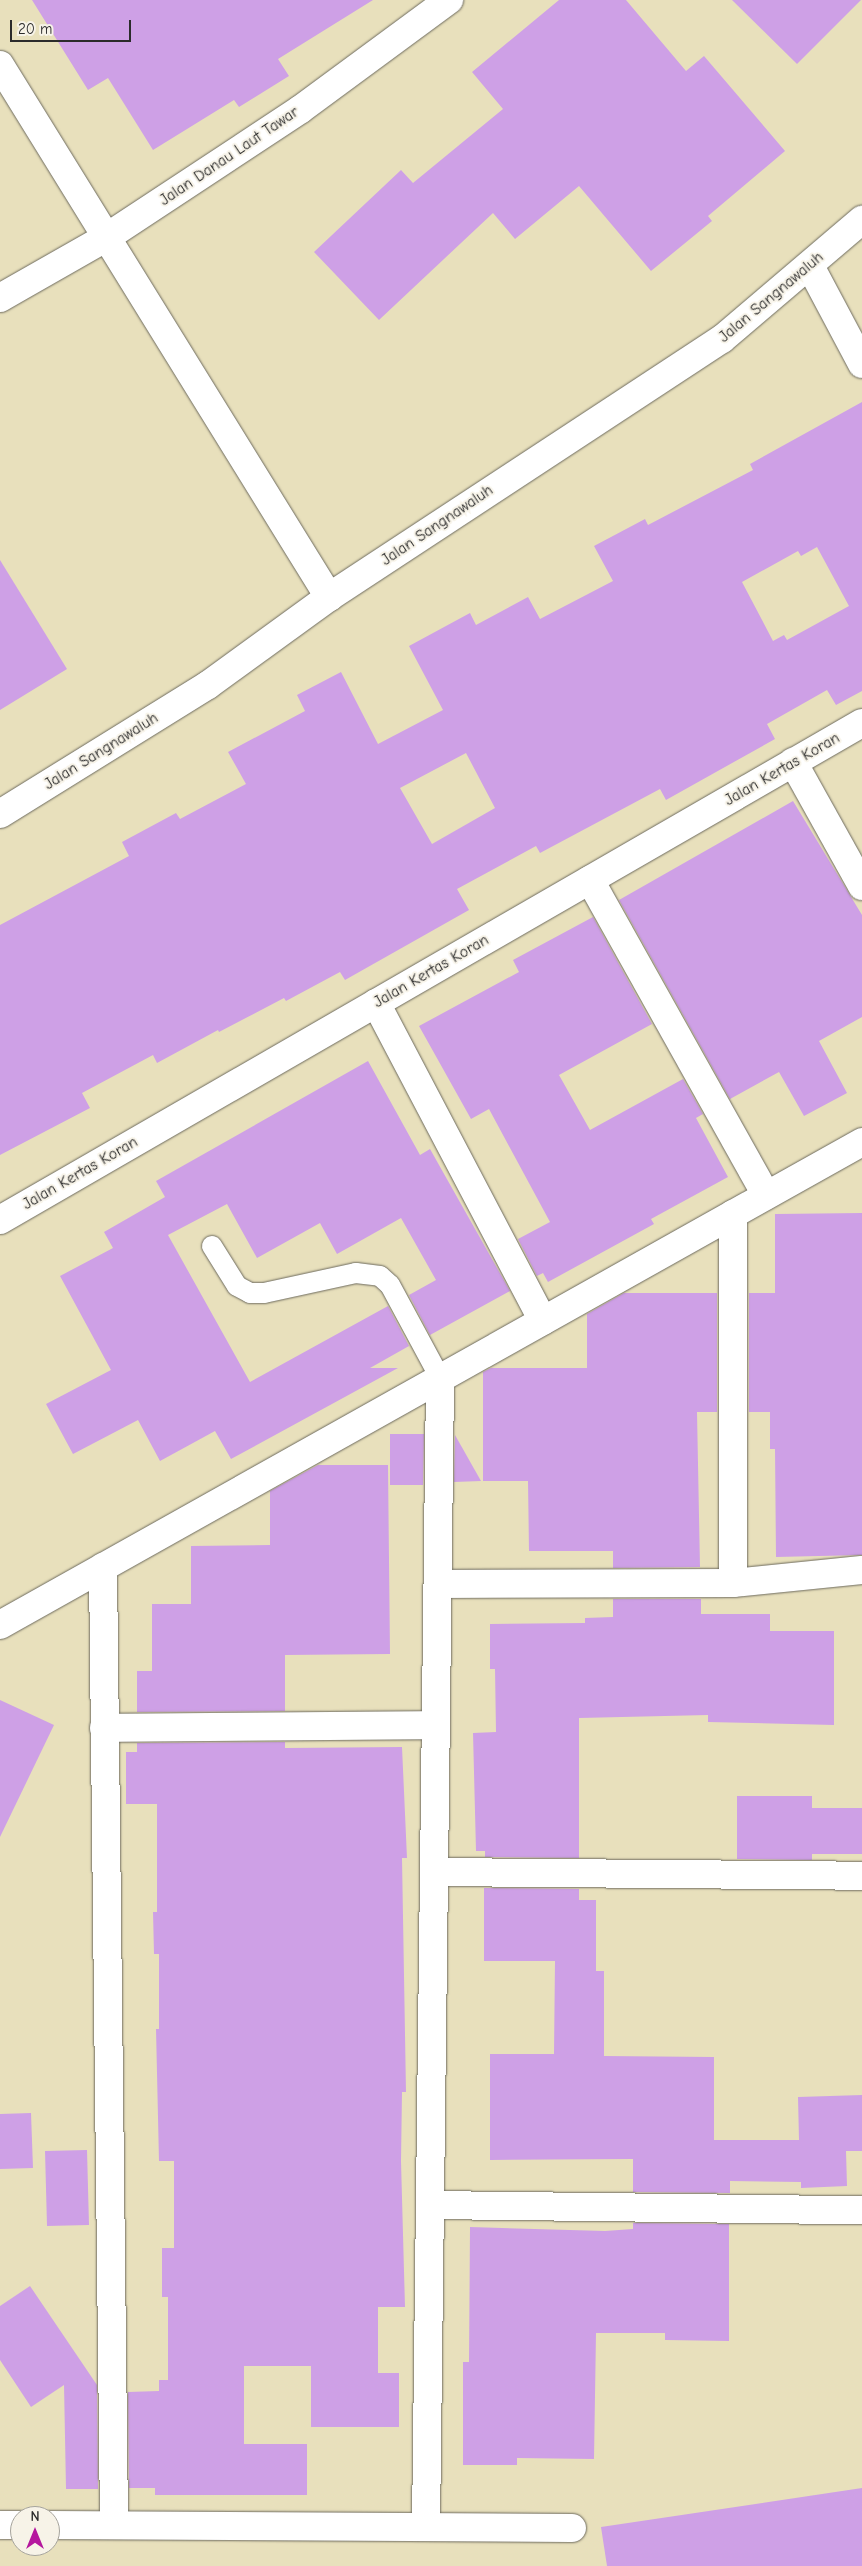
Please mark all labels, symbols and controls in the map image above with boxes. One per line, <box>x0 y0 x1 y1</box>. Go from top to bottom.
scale bar <box>12 10 134 42</box>
text: 20 m <box>18 20 52 38</box>
street label: Jalan Danau Laut Tawar <box>156 102 302 210</box>
street label: Jalan Sangnawaluh <box>715 248 827 346</box>
street label: Jalan Sangnawaluh <box>377 480 497 570</box>
street label: Jalan Sangnawaluh <box>40 708 162 794</box>
street label: Jalan Kertas Koran <box>721 728 843 810</box>
street label: Jalan Kertas Koran <box>370 930 492 1012</box>
street label: Jalan Kertas Koran <box>19 1132 141 1214</box>
north arrow <box>10 2506 60 2556</box>
text: N <box>30 2508 40 2525</box>

